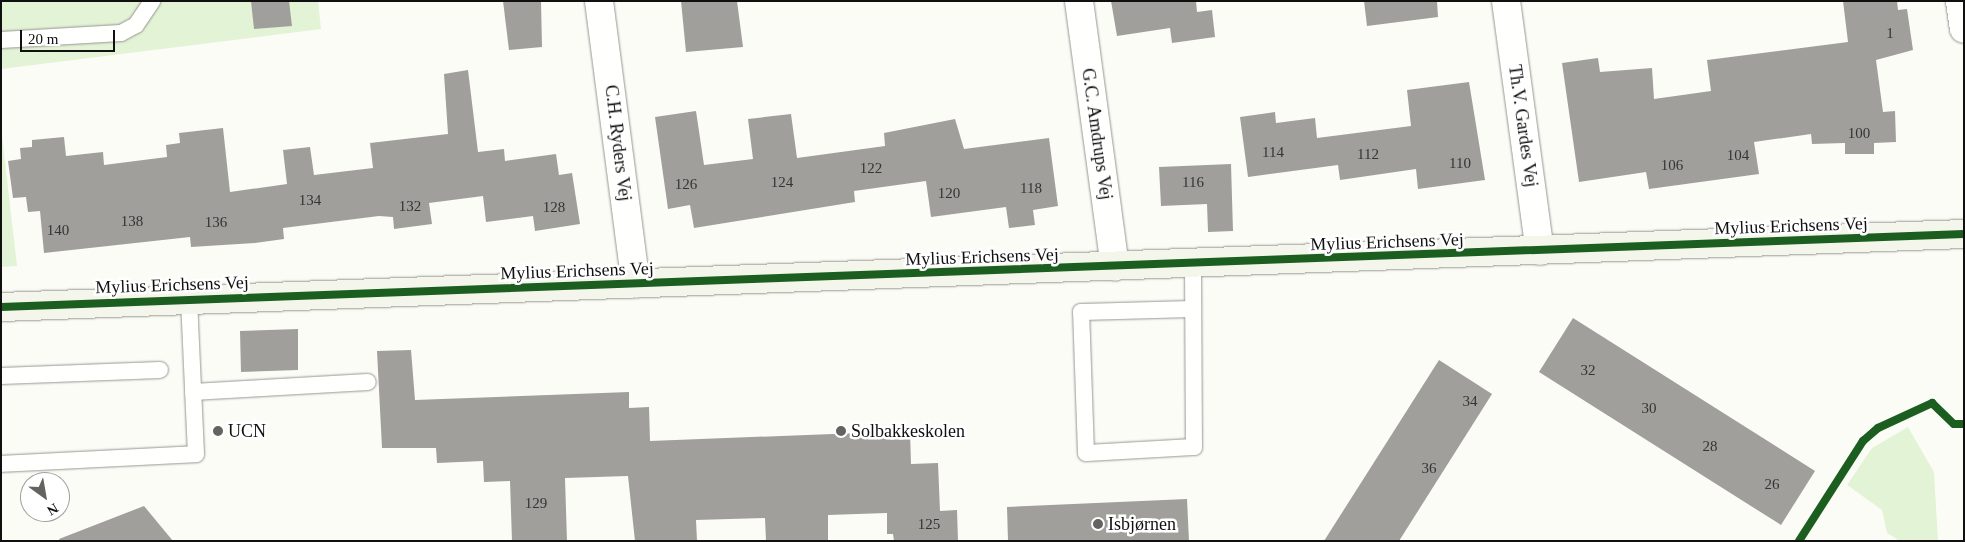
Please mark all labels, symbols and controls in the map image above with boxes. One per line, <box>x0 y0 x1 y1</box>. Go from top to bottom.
scale bar <box>22 20 118 52</box>
house number: 1 <box>1886 25 1894 43</box>
text: 20 m <box>28 31 58 47</box>
street label: Th.V. Gardes Vej <box>1504 63 1542 189</box>
street label: G.C. Amdrups Vej <box>1077 66 1117 202</box>
street label: C.H. Ryders Vej <box>600 83 636 203</box>
house number: 100 <box>1848 125 1870 143</box>
house number: 114 <box>1262 144 1284 162</box>
house number: 112 <box>1357 146 1379 164</box>
house number: 104 <box>1727 147 1749 165</box>
house number: 110 <box>1449 155 1471 173</box>
house number: 106 <box>1661 157 1683 175</box>
house number: 122 <box>860 160 882 178</box>
house number: 124 <box>771 174 793 192</box>
house number: 116 <box>1182 174 1204 192</box>
house number: 126 <box>675 176 697 194</box>
house number: 118 <box>1020 180 1042 198</box>
house number: 120 <box>938 185 960 203</box>
house number: 134 <box>299 192 321 210</box>
house number: 132 <box>399 198 421 216</box>
house number: 128 <box>543 199 565 217</box>
house number: 138 <box>121 213 143 231</box>
street label: Mylius Erichsens Vej <box>1714 213 1868 239</box>
house number: 136 <box>205 214 227 232</box>
house number: 140 <box>47 222 69 240</box>
street label: Mylius Erichsens Vej <box>1310 229 1464 255</box>
street label: Mylius Erichsens Vej <box>905 244 1059 270</box>
street label: Mylius Erichsens Vej <box>500 258 654 284</box>
street label: Mylius Erichsens Vej <box>95 272 249 298</box>
house number: 32 <box>1580 362 1596 380</box>
house number: 34 <box>1462 393 1478 411</box>
house number: 30 <box>1642 400 1656 418</box>
place label: UCN <box>228 420 266 442</box>
place label: Solbakkeskolen <box>851 420 965 442</box>
marker: UCN <box>212 425 224 437</box>
marker: Solbakkeskolen <box>835 425 847 437</box>
house number: 28 <box>1702 438 1718 456</box>
house number: 36 <box>1422 460 1436 478</box>
north arrow <box>20 472 70 522</box>
house number: 26 <box>1764 476 1780 494</box>
house number: 129 <box>525 495 547 513</box>
text: N <box>44 500 61 518</box>
place label: Isbjørnen <box>1108 513 1176 535</box>
house number: 125 <box>918 516 940 534</box>
marker: Isbjørnen <box>1092 518 1104 530</box>

